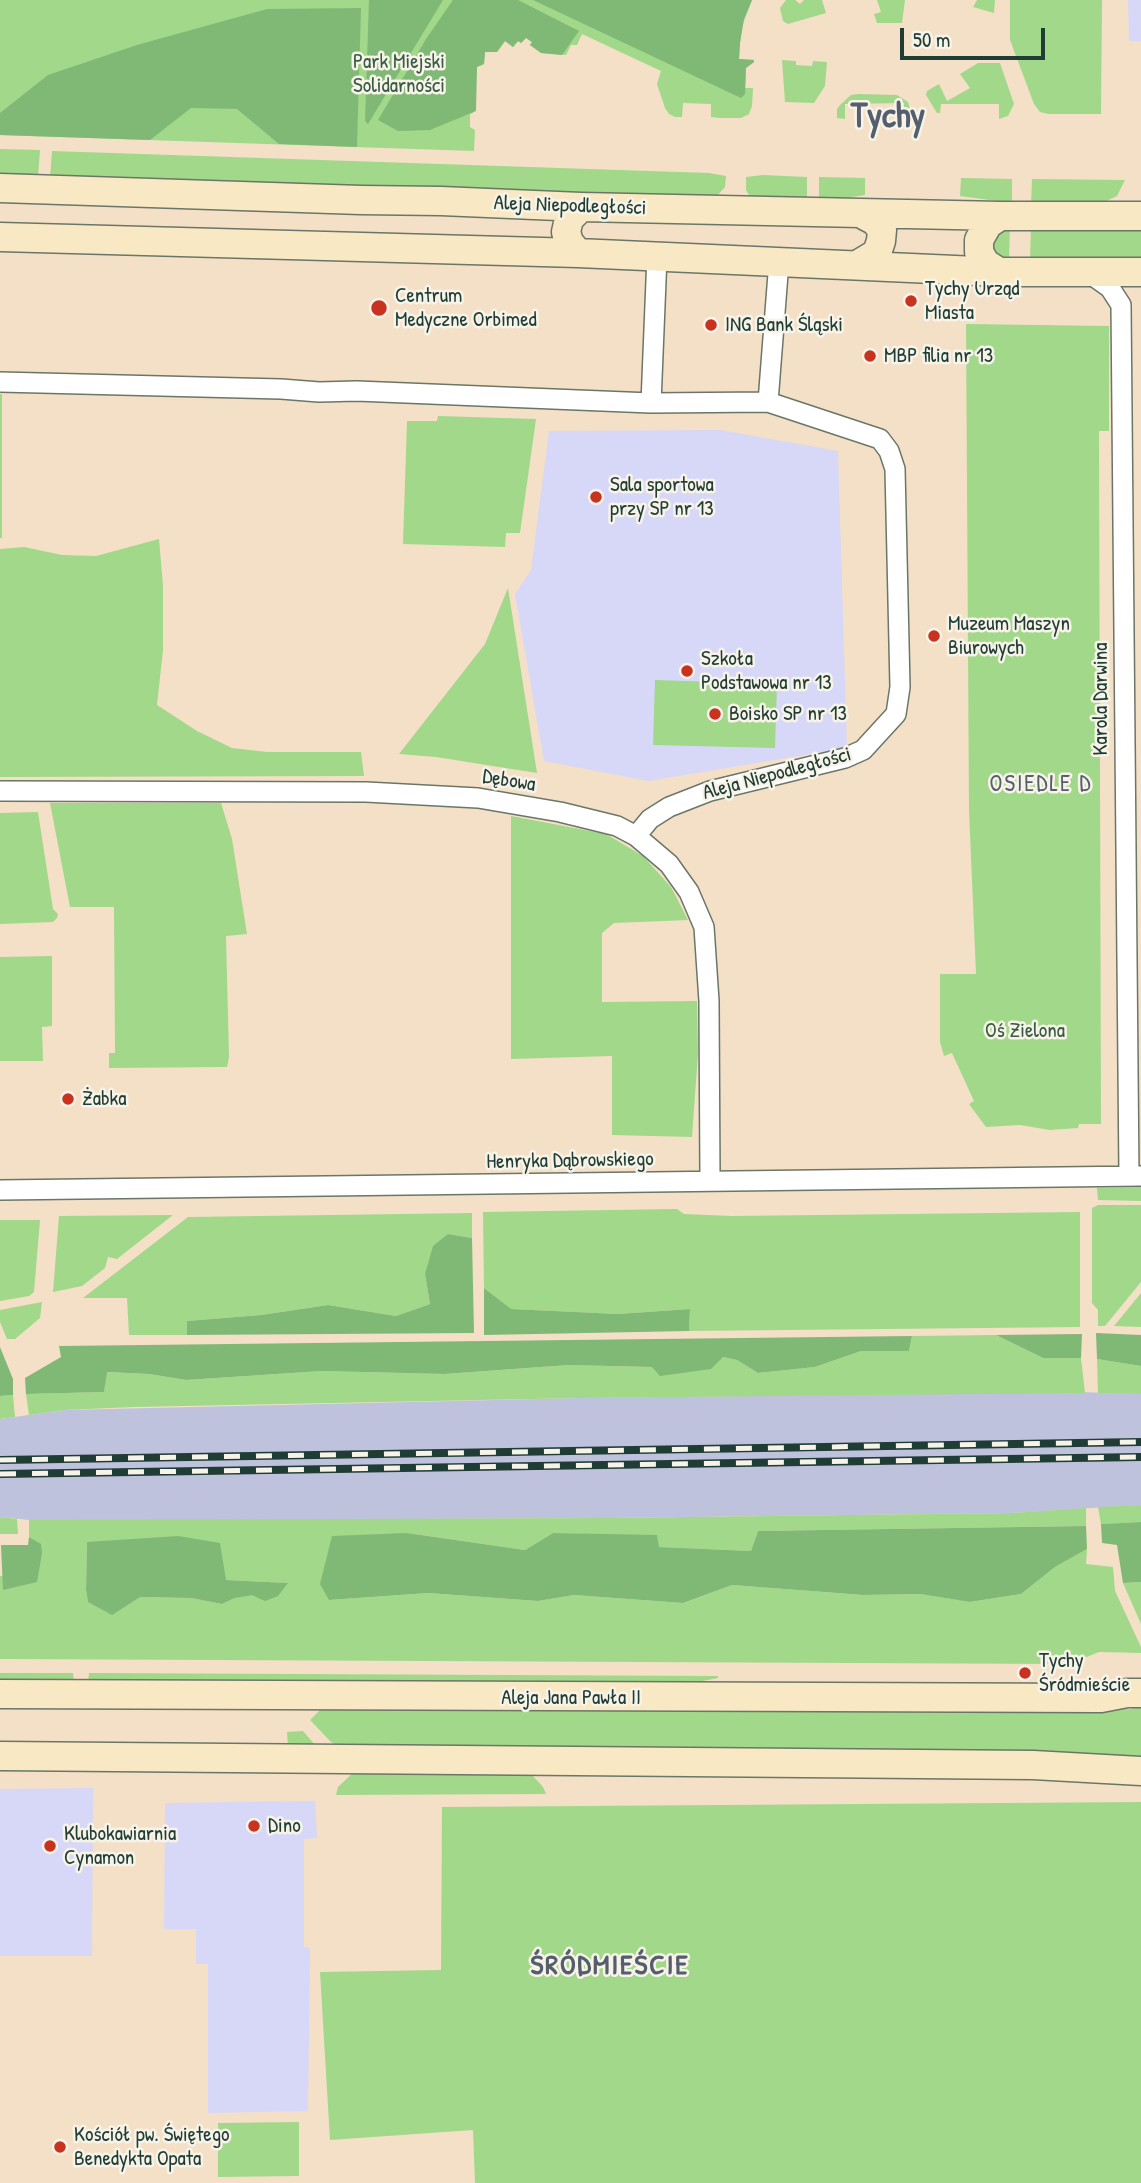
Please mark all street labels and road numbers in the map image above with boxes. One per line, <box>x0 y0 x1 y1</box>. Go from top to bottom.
street label: Aleja Niepodległości <box>493 191 647 221</box>
street label: Karola Darwina <box>1088 643 1114 755</box>
street label: Aleja Niepodległości <box>700 742 854 806</box>
street label: Dębowa <box>481 764 537 798</box>
street label: Henryka Dąbrowskiego <box>486 1147 654 1175</box>
street label: Aleja Jana Pawła II <box>501 1685 641 1711</box>

